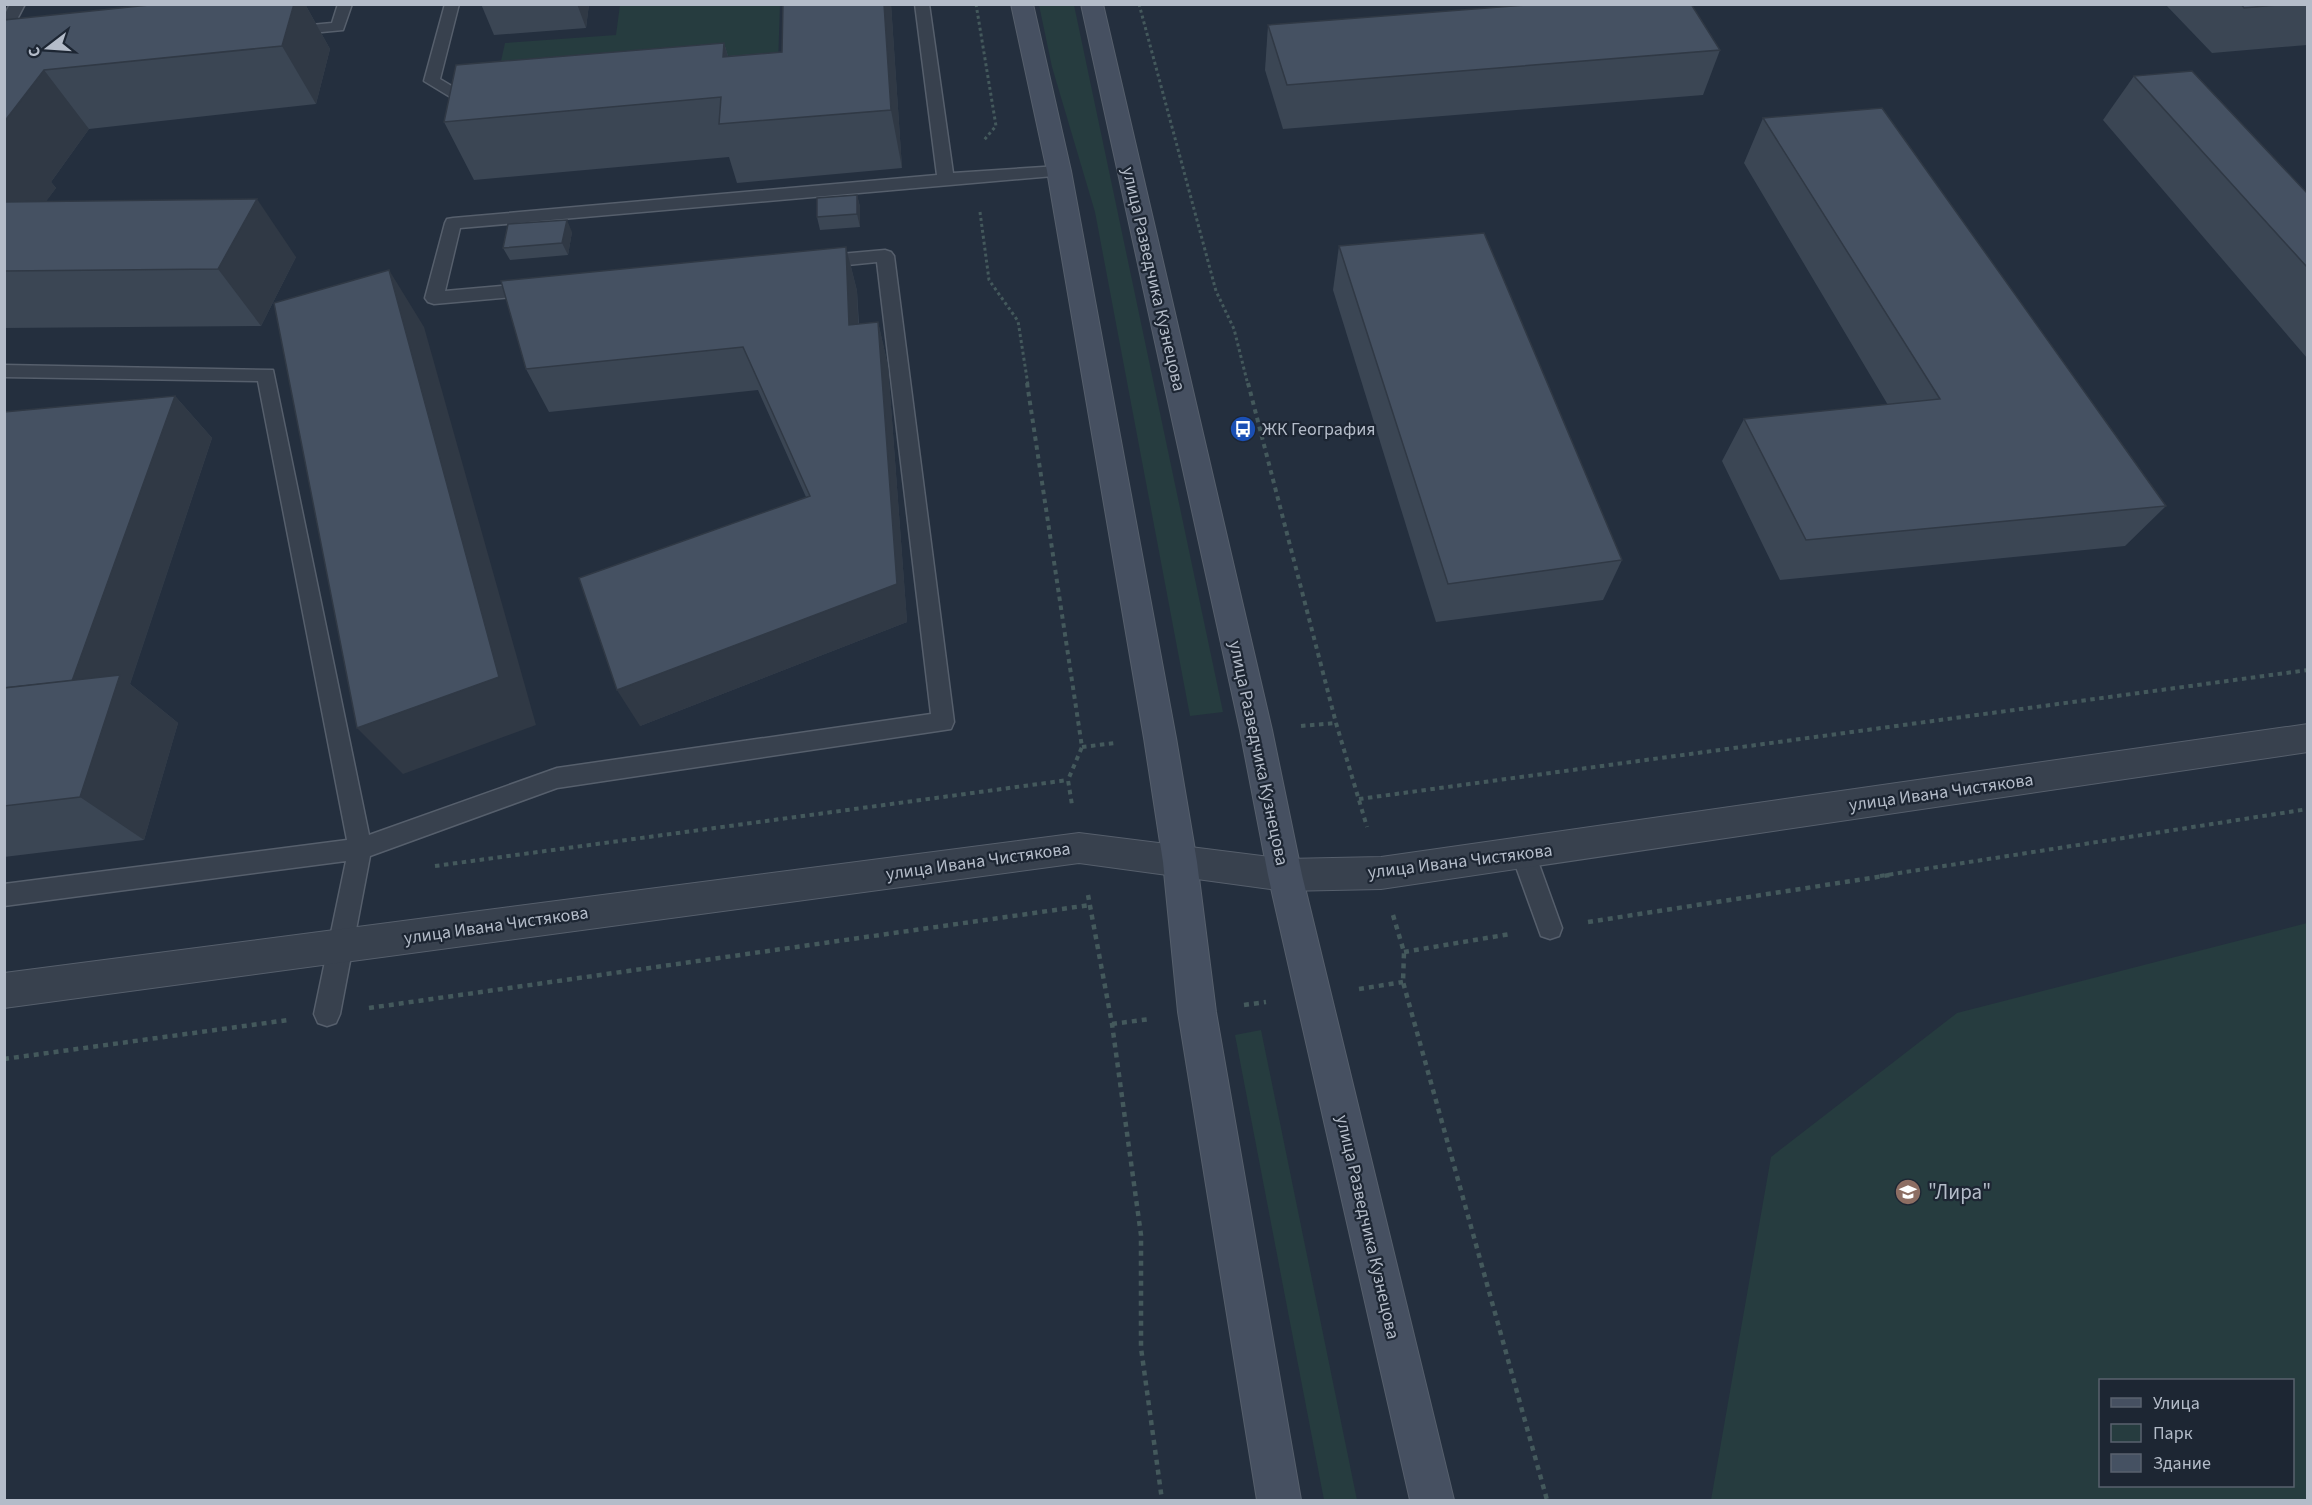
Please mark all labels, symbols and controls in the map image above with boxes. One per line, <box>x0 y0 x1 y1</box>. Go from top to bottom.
north arrow <box>18 18 78 78</box>
text: С <box>23 44 46 60</box>
street label: улица Разведчика Кузнецова <box>1116 165 1191 394</box>
bus stop icon: ЖК География <box>1228 414 1258 444</box>
place label: ЖК География <box>1262 417 1376 442</box>
street label: улица Разведчика Кузнецова <box>1222 638 1295 868</box>
street label: улица Ивана Чистякова <box>1847 767 2035 818</box>
street label: улица Ивана Чистякова <box>884 836 1072 887</box>
street label: улица Ивана Чистякова <box>1366 838 1554 885</box>
street label: улица Ивана Чистякова <box>402 900 590 951</box>
street label: улица Разведчика Кузнецова <box>1330 1113 1405 1342</box>
school or university icon: "Лира" <box>1893 1177 1923 1207</box>
place label: "Лира" <box>1928 1177 1991 1207</box>
legend <box>2099 1379 2294 1487</box>
text: Улица <box>2153 1391 2200 1416</box>
text: Парк <box>2153 1421 2193 1446</box>
text: Здание <box>2153 1451 2211 1476</box>

